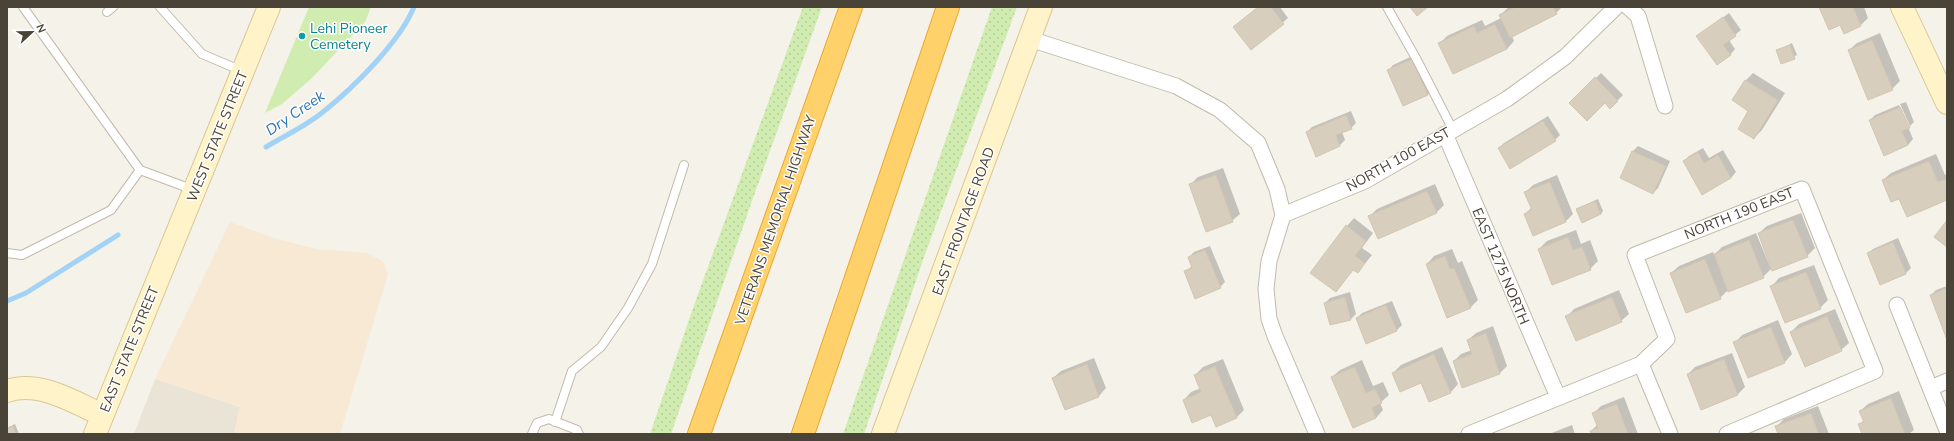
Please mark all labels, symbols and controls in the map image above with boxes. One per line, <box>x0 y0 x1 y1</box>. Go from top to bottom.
north arrow <box>12 12 52 52</box>
place label: Lehi Pioneer Cemetery <box>310 19 388 54</box>
text: N <box>32 22 49 35</box>
marker: Lehi Pioneer Cemetery <box>297 31 307 41</box>
street label: WEST STATE STREET <box>182 67 253 205</box>
water label: Dry Creek <box>261 86 329 140</box>
street label: VETERANS MEMORIAL HIGHWAY <box>730 112 821 329</box>
street label: NORTH 100 EAST <box>1343 123 1454 196</box>
street label: EAST FRONTAGE ROAD <box>928 144 999 298</box>
street label: NORTH 190 EAST <box>1682 183 1797 244</box>
street label: EAST 1275 NORTH <box>1467 205 1534 327</box>
street label: EAST STATE STREET <box>95 283 164 415</box>

